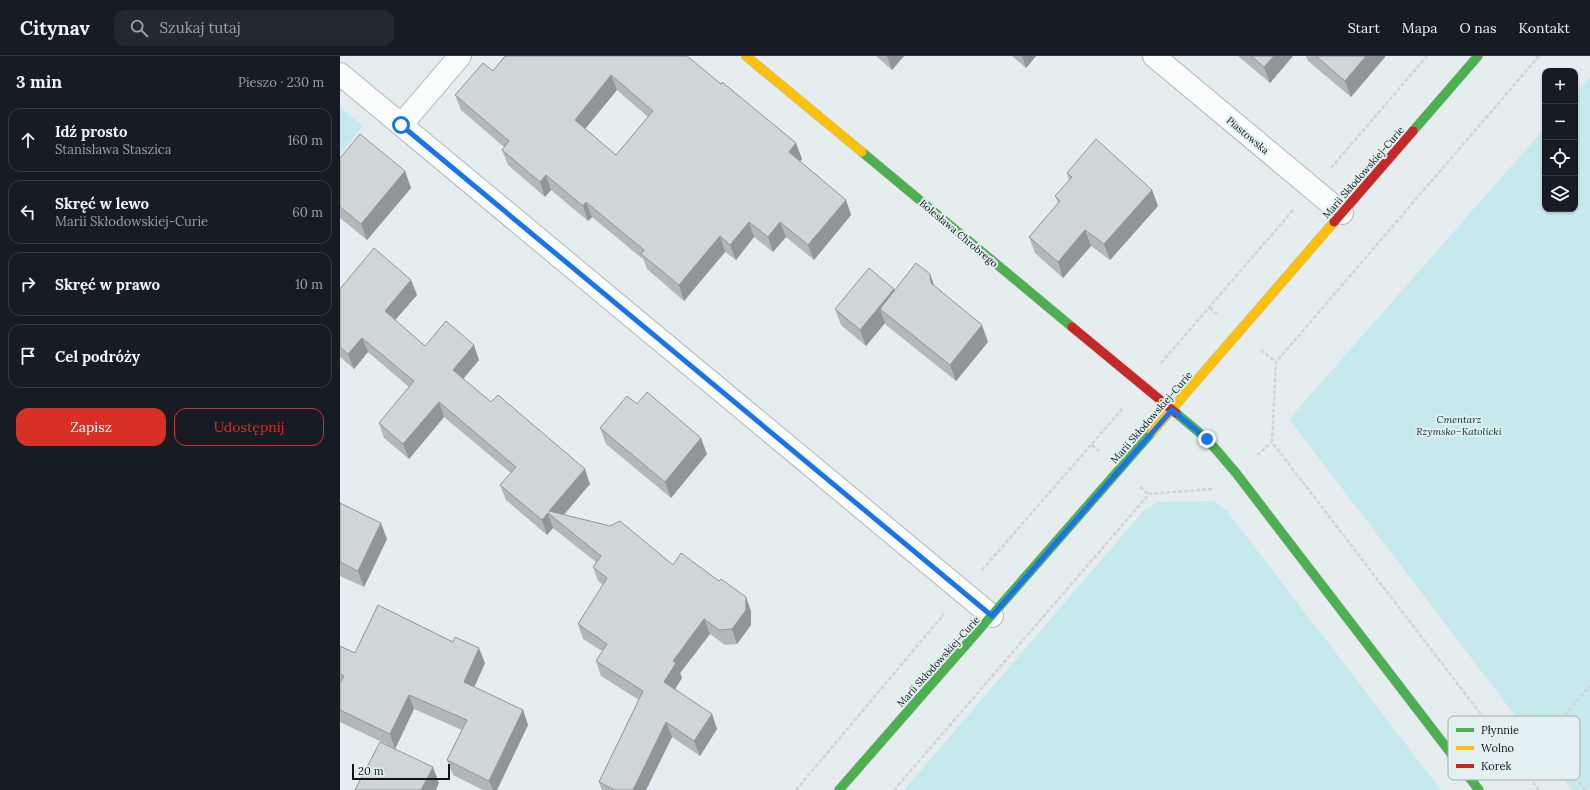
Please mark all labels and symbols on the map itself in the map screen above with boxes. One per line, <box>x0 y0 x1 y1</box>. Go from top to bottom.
street label: Piastowska <box>1224 114 1272 157</box>
route start <box>392 116 410 134</box>
street label: Marii Skłodowskiej-Curie <box>1320 123 1407 221</box>
street label: Bolesława Chrobrego <box>917 197 1001 270</box>
street label: Marii Skłodowskiej-Curie <box>1108 368 1195 466</box>
park label: Cmentarz Rzymsko–Katolicki <box>1416 413 1503 438</box>
route end <box>1198 430 1216 448</box>
street label: Marii Skłodowskiej-Curie <box>894 613 983 709</box>
legend <box>1448 716 1580 780</box>
text: Płynnie <box>1481 723 1519 737</box>
text: Wolno <box>1481 741 1514 755</box>
text: Korek <box>1481 759 1511 773</box>
scale bar <box>352 762 450 781</box>

